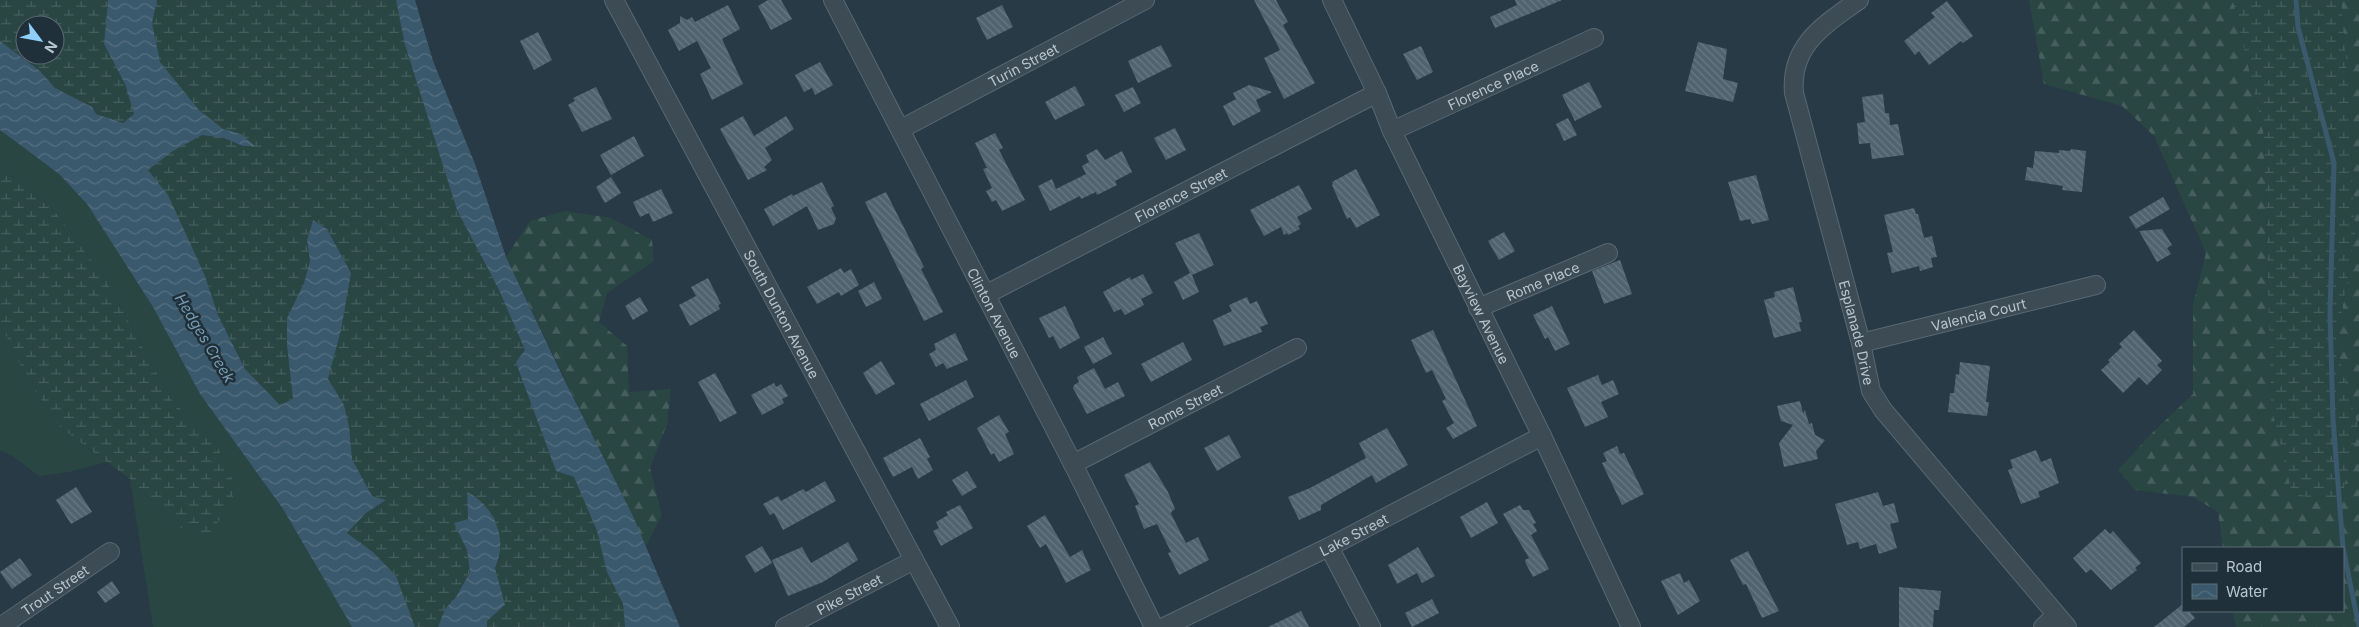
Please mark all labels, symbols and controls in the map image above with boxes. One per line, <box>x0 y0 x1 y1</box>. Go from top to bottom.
north arrow <box>15 15 65 65</box>
text: N <box>41 38 61 56</box>
street label: Turin Street <box>985 39 1061 90</box>
street label: Florence Place <box>1445 56 1541 113</box>
street label: Florence Street <box>1132 163 1230 225</box>
street label: South Dunton Avenue <box>741 247 824 381</box>
street label: Rome Place <box>1503 258 1582 304</box>
street label: Bayview Avenue <box>1450 261 1514 366</box>
street label: Clinton Avenue <box>964 265 1025 361</box>
street label: Esplanade Drive <box>1836 278 1878 386</box>
water label: Hedges Creek <box>171 290 239 387</box>
street label: Valencia Court <box>1929 294 2028 334</box>
street label: Rome Street <box>1145 380 1225 432</box>
street label: Lake Street <box>1316 509 1391 559</box>
legend <box>2182 547 2344 612</box>
text: Road <box>2226 557 2262 576</box>
street label: Trout Street <box>17 561 92 619</box>
street label: Pike Street <box>813 570 885 618</box>
text: Water <box>2226 582 2268 601</box>

